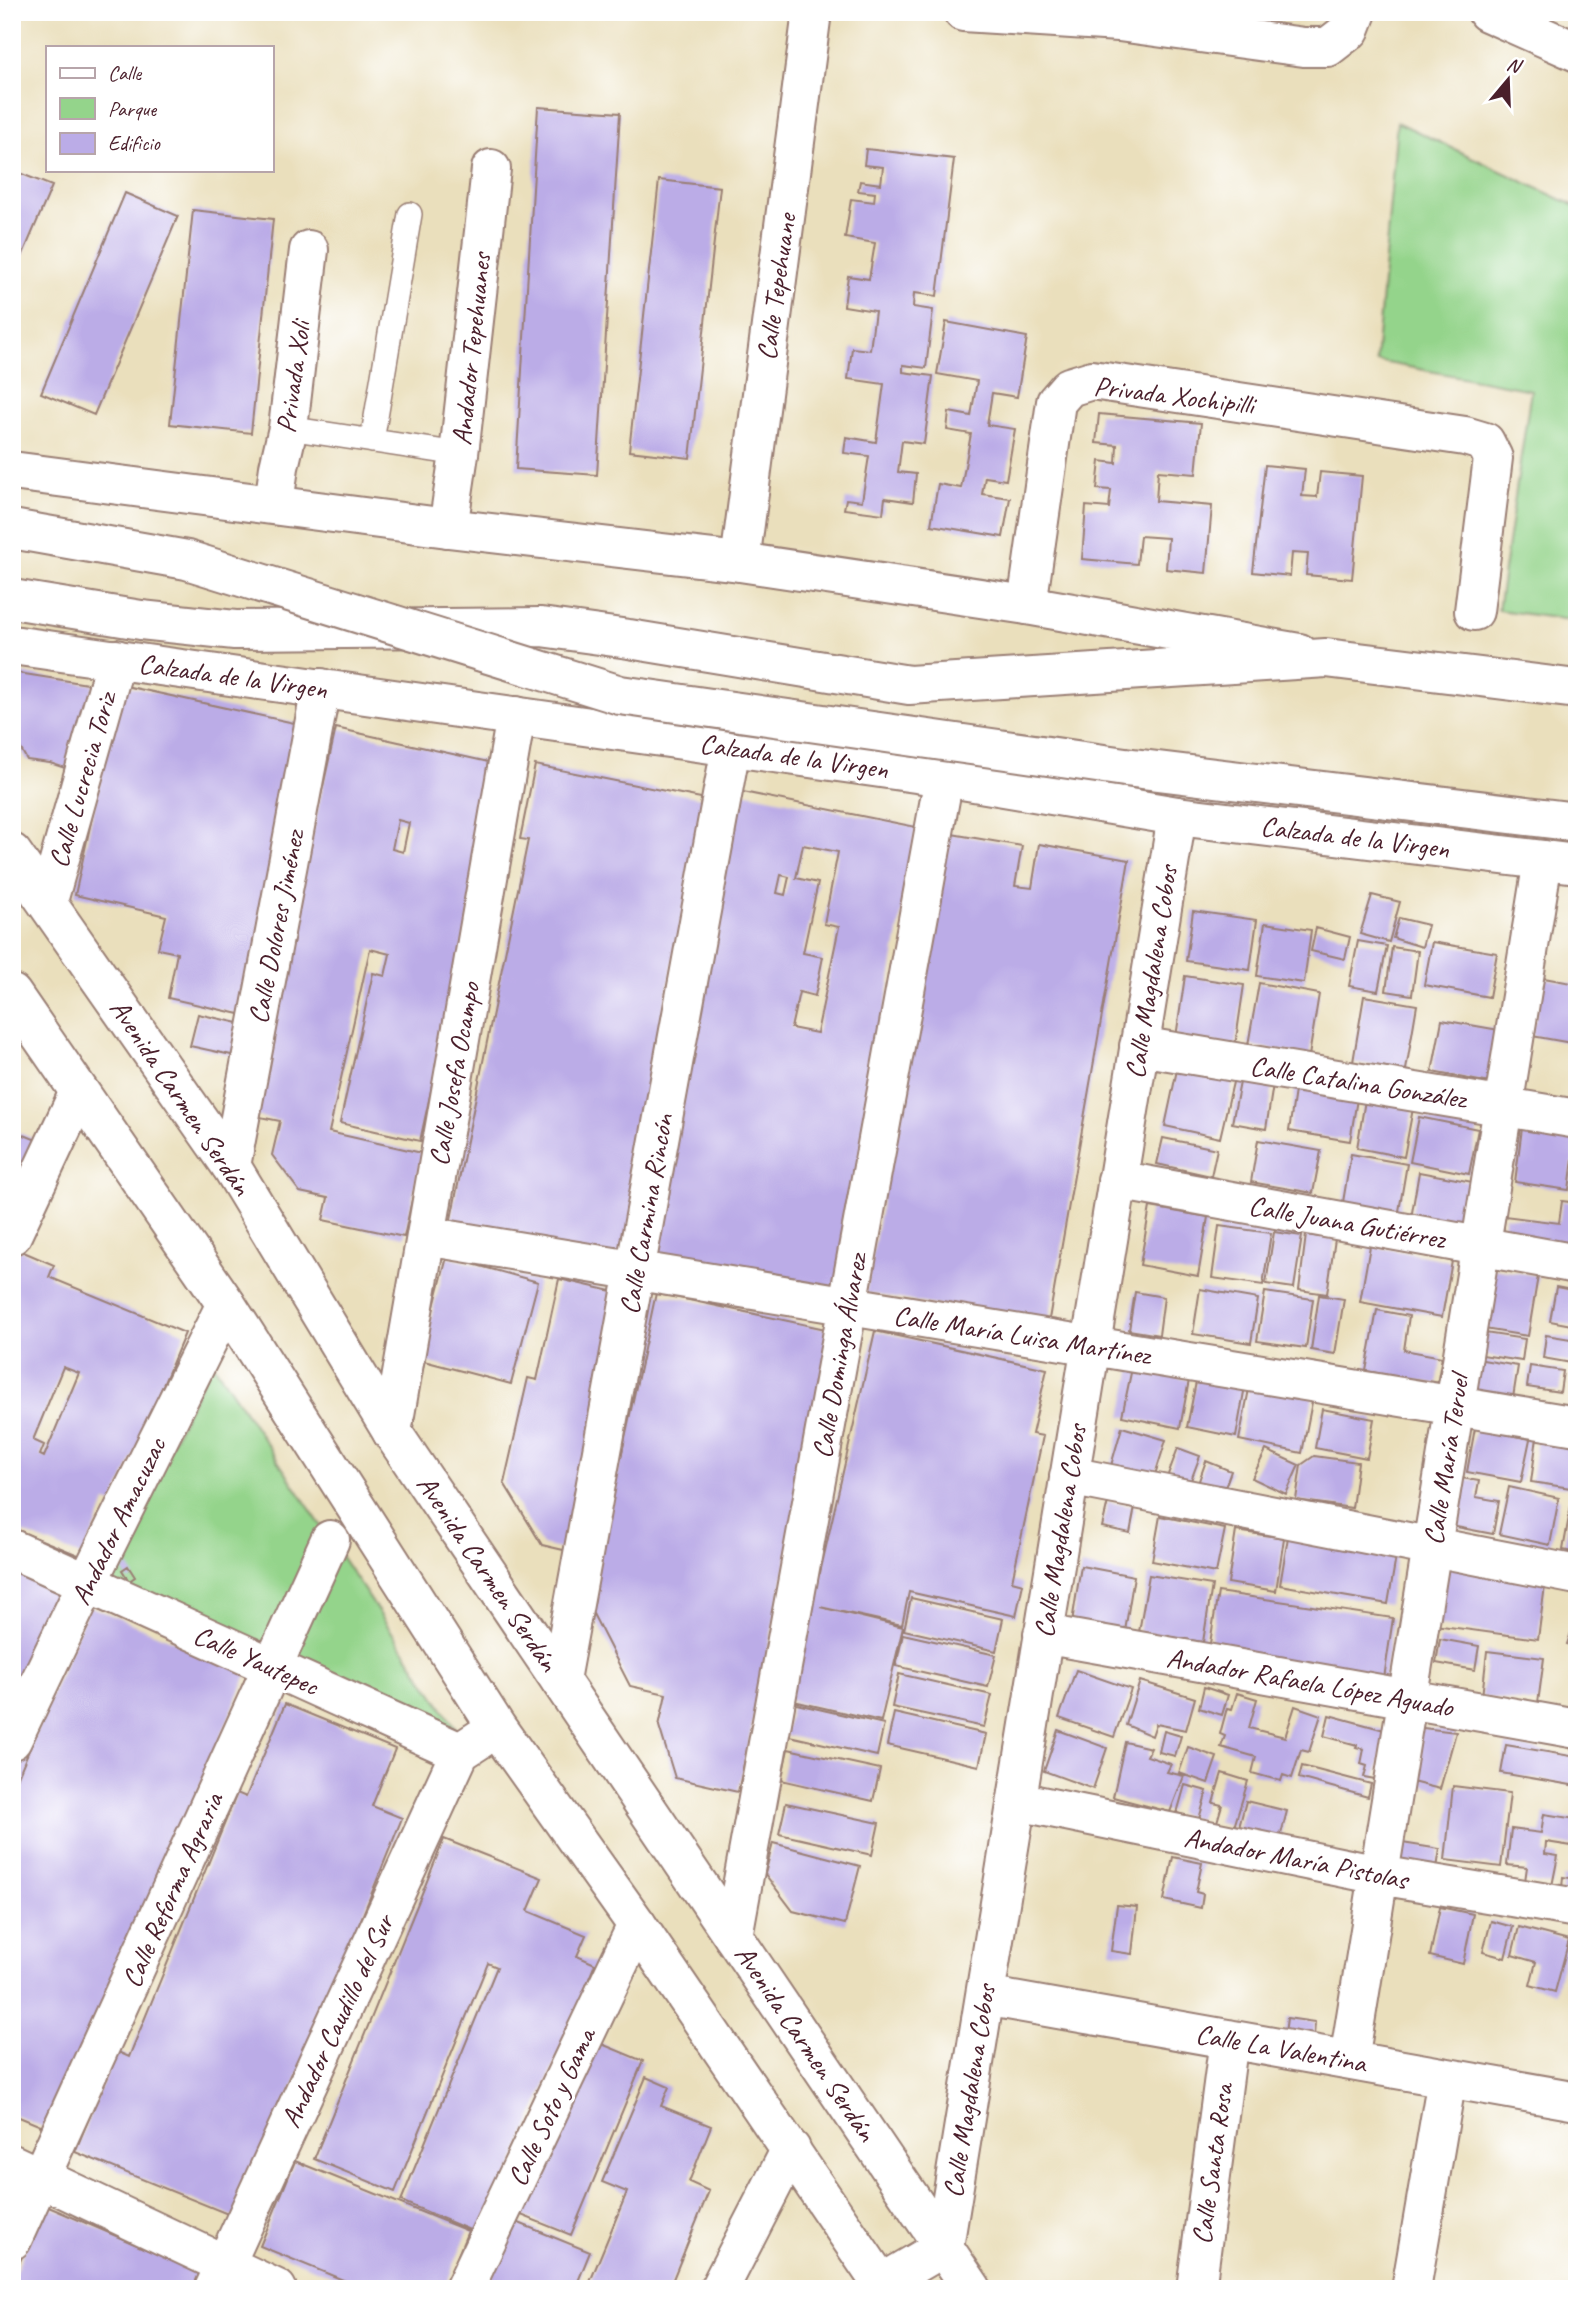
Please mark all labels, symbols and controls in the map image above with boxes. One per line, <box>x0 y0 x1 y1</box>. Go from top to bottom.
legend <box>46 46 273 172</box>
north arrow <box>1474 46 1544 116</box>
text: N <box>1504 52 1526 79</box>
text: Calle <box>108 60 142 86</box>
text: Parque <box>108 96 157 122</box>
text: Edificio <box>108 130 161 156</box>
street label: Calle Tepehuane <box>748 210 804 362</box>
street label: Andador Tepehuanes <box>444 249 499 447</box>
street label: Privada Xoli <box>268 315 319 435</box>
street label: Privada Xochipilli <box>1092 368 1260 423</box>
street label: Calzada de la Virgen <box>137 645 330 707</box>
street label: Calle Lucrecia Toriz <box>40 685 125 872</box>
street label: Calzada de la Virgen <box>698 725 891 787</box>
street label: Calzada de la Virgen <box>1259 808 1452 866</box>
street label: Calle Dolores Jiménez <box>240 825 312 1027</box>
street label: Calle Magdalena Cobos <box>1117 861 1185 1081</box>
street label: Calle Josefa Ocampo <box>421 978 488 1168</box>
street label: Avenida Carmen Serdán <box>102 992 260 1203</box>
street label: Calle Catalina González <box>1248 1048 1471 1117</box>
street label: Calle Carmina Rincón <box>611 1110 681 1317</box>
street label: Calle Juana Gutiérrez <box>1246 1188 1450 1257</box>
street label: Calle Dominga Álvarez <box>804 1248 875 1461</box>
street label: Calle María Luisa Martínez <box>891 1297 1155 1373</box>
street label: Calle María Teruel <box>1415 1367 1478 1547</box>
street label: Calle Magdalena Cobos <box>1026 1420 1094 1640</box>
street label: Andador Amacuzac <box>62 1431 174 1610</box>
street label: Avenida Carmen Serdán <box>409 1468 567 1679</box>
street label: Calle Yautepec <box>188 1617 325 1703</box>
street label: Andador Rafaela López Aguado <box>1164 1640 1458 1725</box>
street label: Calle Reforma Agraria <box>113 1786 231 1993</box>
street label: Andador María Pistolas <box>1181 1819 1413 1897</box>
street label: Andador Caudillo del Sur <box>272 1907 403 2133</box>
street label: Avenida Carmen Serdán <box>727 1938 885 2149</box>
street label: Calle Magdalena Cobos <box>935 1980 1003 2200</box>
street label: Calle La Valentina <box>1193 2016 1371 2081</box>
street label: Calle Soto y Gama <box>499 2020 604 2191</box>
street label: Calle Santa Rosa <box>1183 2079 1241 2246</box>

